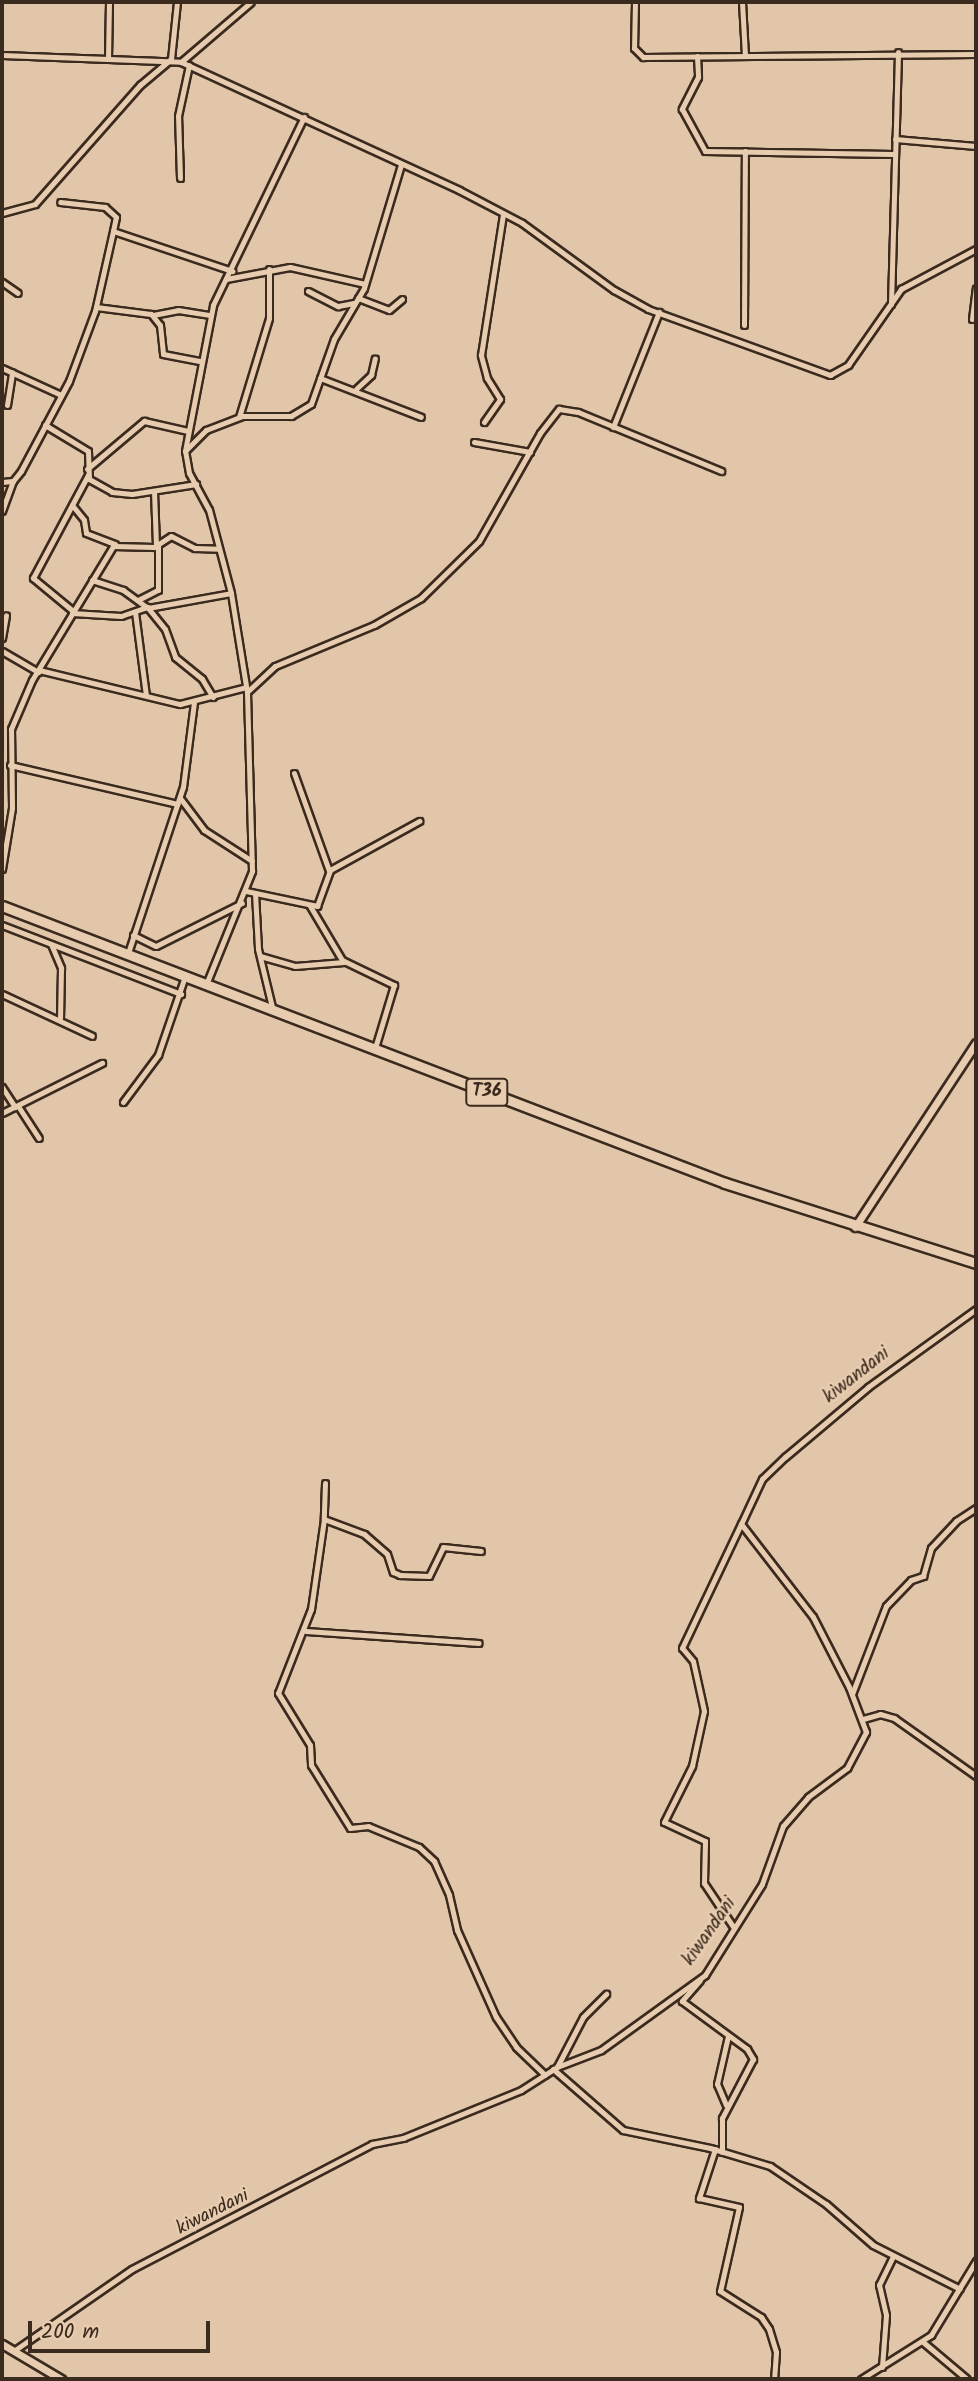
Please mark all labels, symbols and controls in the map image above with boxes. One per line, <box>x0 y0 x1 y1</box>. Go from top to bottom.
road number: T36 <box>464 1078 510 1106</box>
street label: kiwandani <box>819 1343 895 1409</box>
street label: kiwandani <box>678 1893 742 1971</box>
street label: kiwandani <box>173 2185 253 2241</box>
scale bar <box>32 2308 214 2352</box>
text: 200 m <box>41 2316 99 2349</box>

